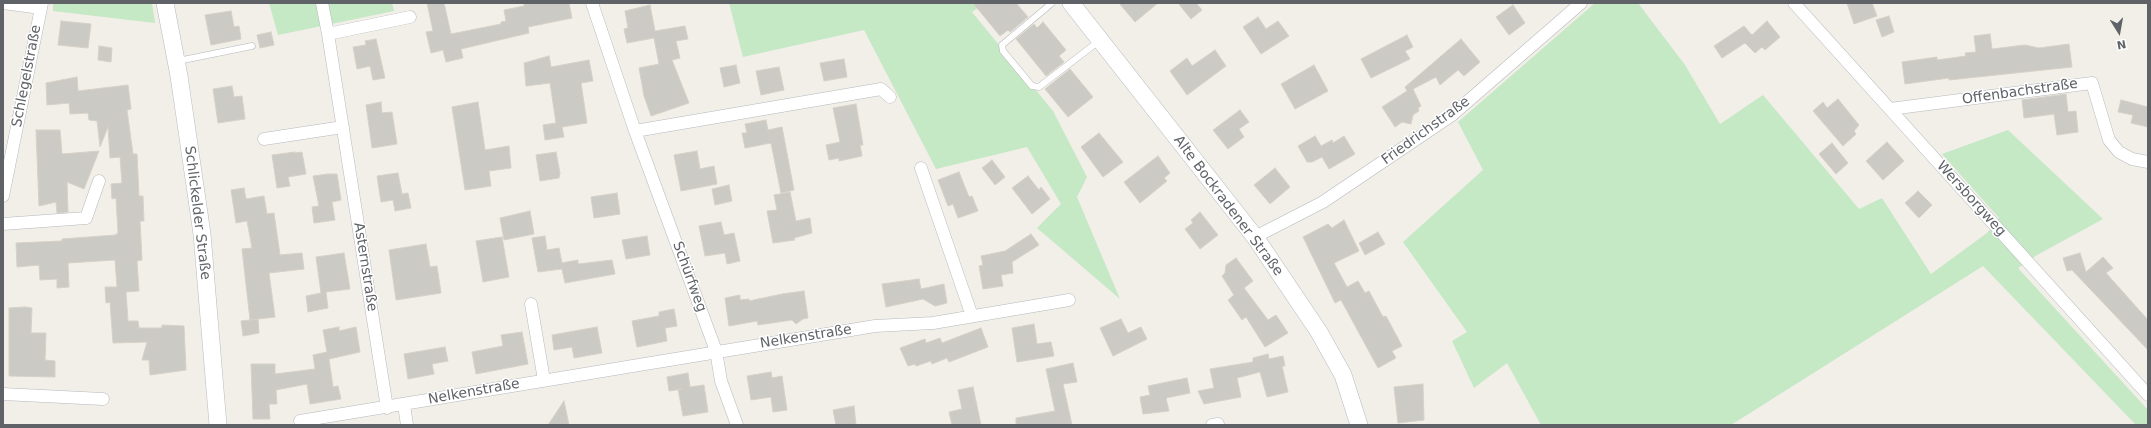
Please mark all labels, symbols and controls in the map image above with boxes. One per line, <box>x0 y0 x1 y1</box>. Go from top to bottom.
north arrow <box>2099 12 2139 52</box>
street label: Schlegelstraße <box>9 23 45 129</box>
text: N <box>2116 37 2127 52</box>
street label: Offenbachstraße <box>1961 76 2079 108</box>
street label: Friedrichstraße <box>1379 93 1473 169</box>
street label: Alte Bockradener Straße <box>1170 132 1286 280</box>
street label: Schlickelder Straße <box>180 145 214 281</box>
street label: Wersborgweg <box>1933 158 2009 240</box>
street label: Asternstraße <box>350 221 380 313</box>
street label: Schürfweg <box>668 239 710 315</box>
street label: Nelkenstraße <box>759 321 853 353</box>
street label: Nelkenstraße <box>427 376 521 408</box>

